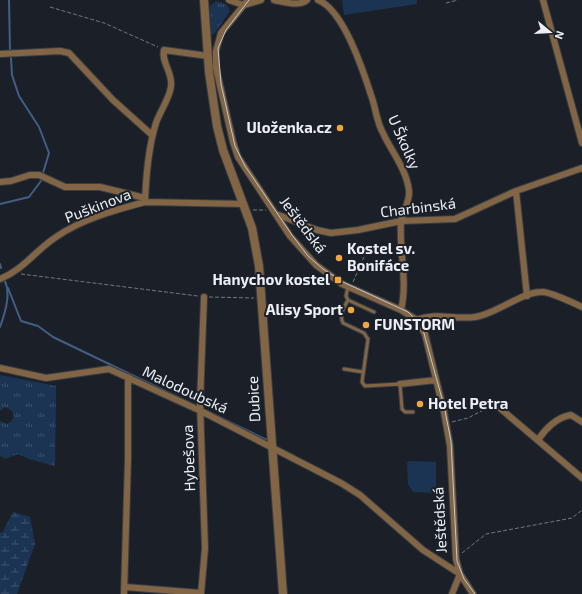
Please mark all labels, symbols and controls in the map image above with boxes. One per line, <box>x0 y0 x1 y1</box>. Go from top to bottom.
north arrow <box>530 12 570 52</box>
text: N <box>553 29 567 41</box>
street label: U Školky <box>385 112 425 172</box>
place label: Uloženka.cz <box>246 118 332 136</box>
marker: Uloženka.cz <box>335 123 345 133</box>
street label: Puškinova <box>62 184 133 226</box>
street label: Ještědská <box>277 192 331 256</box>
street label: Charbinská <box>379 193 457 221</box>
place label: Kostel sv. Bonifáce <box>347 239 415 274</box>
marker: Kostel sv. Bonifáce <box>334 253 344 263</box>
place label: Hanychov kostel <box>213 270 330 289</box>
marker: Hanychov kostel <box>333 275 343 285</box>
place label: Alisy Sport <box>266 300 343 319</box>
marker: Alisy Sport <box>346 305 356 315</box>
place label: FUNSTORM <box>374 315 455 333</box>
marker: FUNSTORM <box>361 320 371 330</box>
street label: Malodoubská <box>140 361 231 417</box>
street label: Dubice <box>243 376 263 423</box>
place label: Hotel Petra <box>428 394 508 412</box>
marker: Hotel Petra <box>415 399 425 409</box>
street label: Hybešova <box>178 424 198 492</box>
street label: Ještědská <box>428 486 450 554</box>

